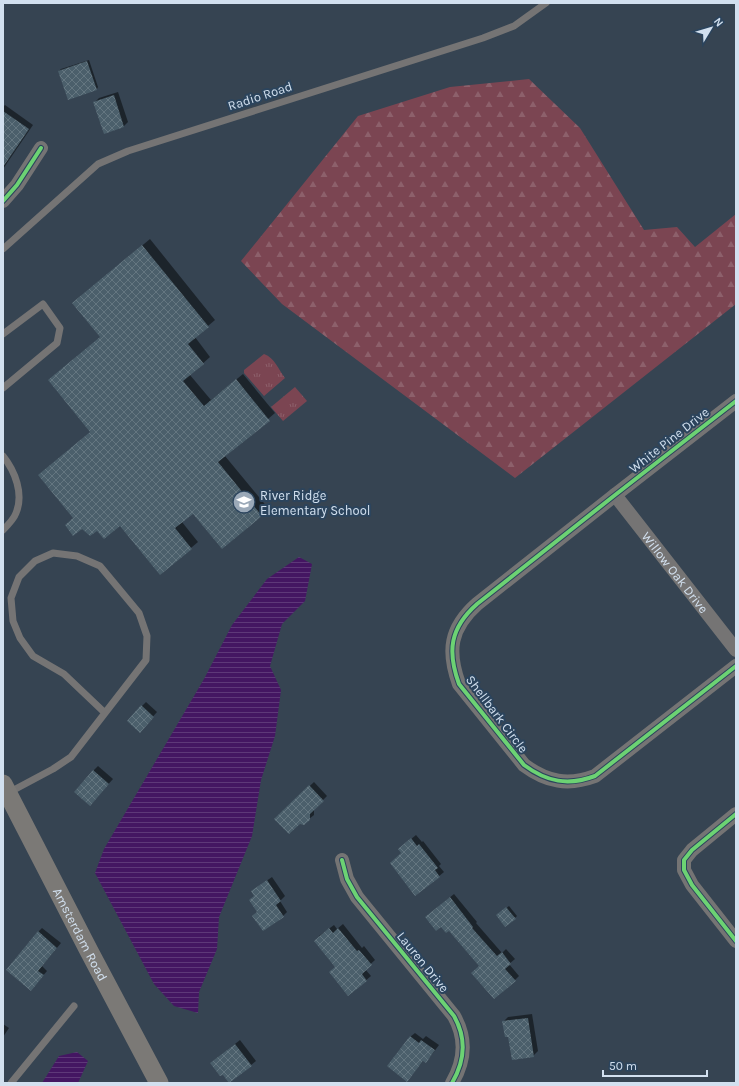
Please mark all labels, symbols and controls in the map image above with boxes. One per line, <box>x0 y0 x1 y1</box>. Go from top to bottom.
north arrow <box>691 8 731 48</box>
text: N <box>711 15 726 29</box>
street label: Radio Road <box>226 79 294 113</box>
street label: White Pine Drive <box>626 404 712 476</box>
place label: River Ridge Elementary School <box>260 488 370 518</box>
school or university icon: River Ridge Elementary School <box>231 489 257 515</box>
street label: Willow Oak Drive <box>639 529 712 616</box>
street label: Shellbark Circle <box>463 672 531 756</box>
street label: Amsterdam Road <box>50 885 111 983</box>
street label: Lauren Drive <box>394 929 452 996</box>
scale bar <box>603 1052 707 1078</box>
text: 50 m <box>609 1059 637 1073</box>

